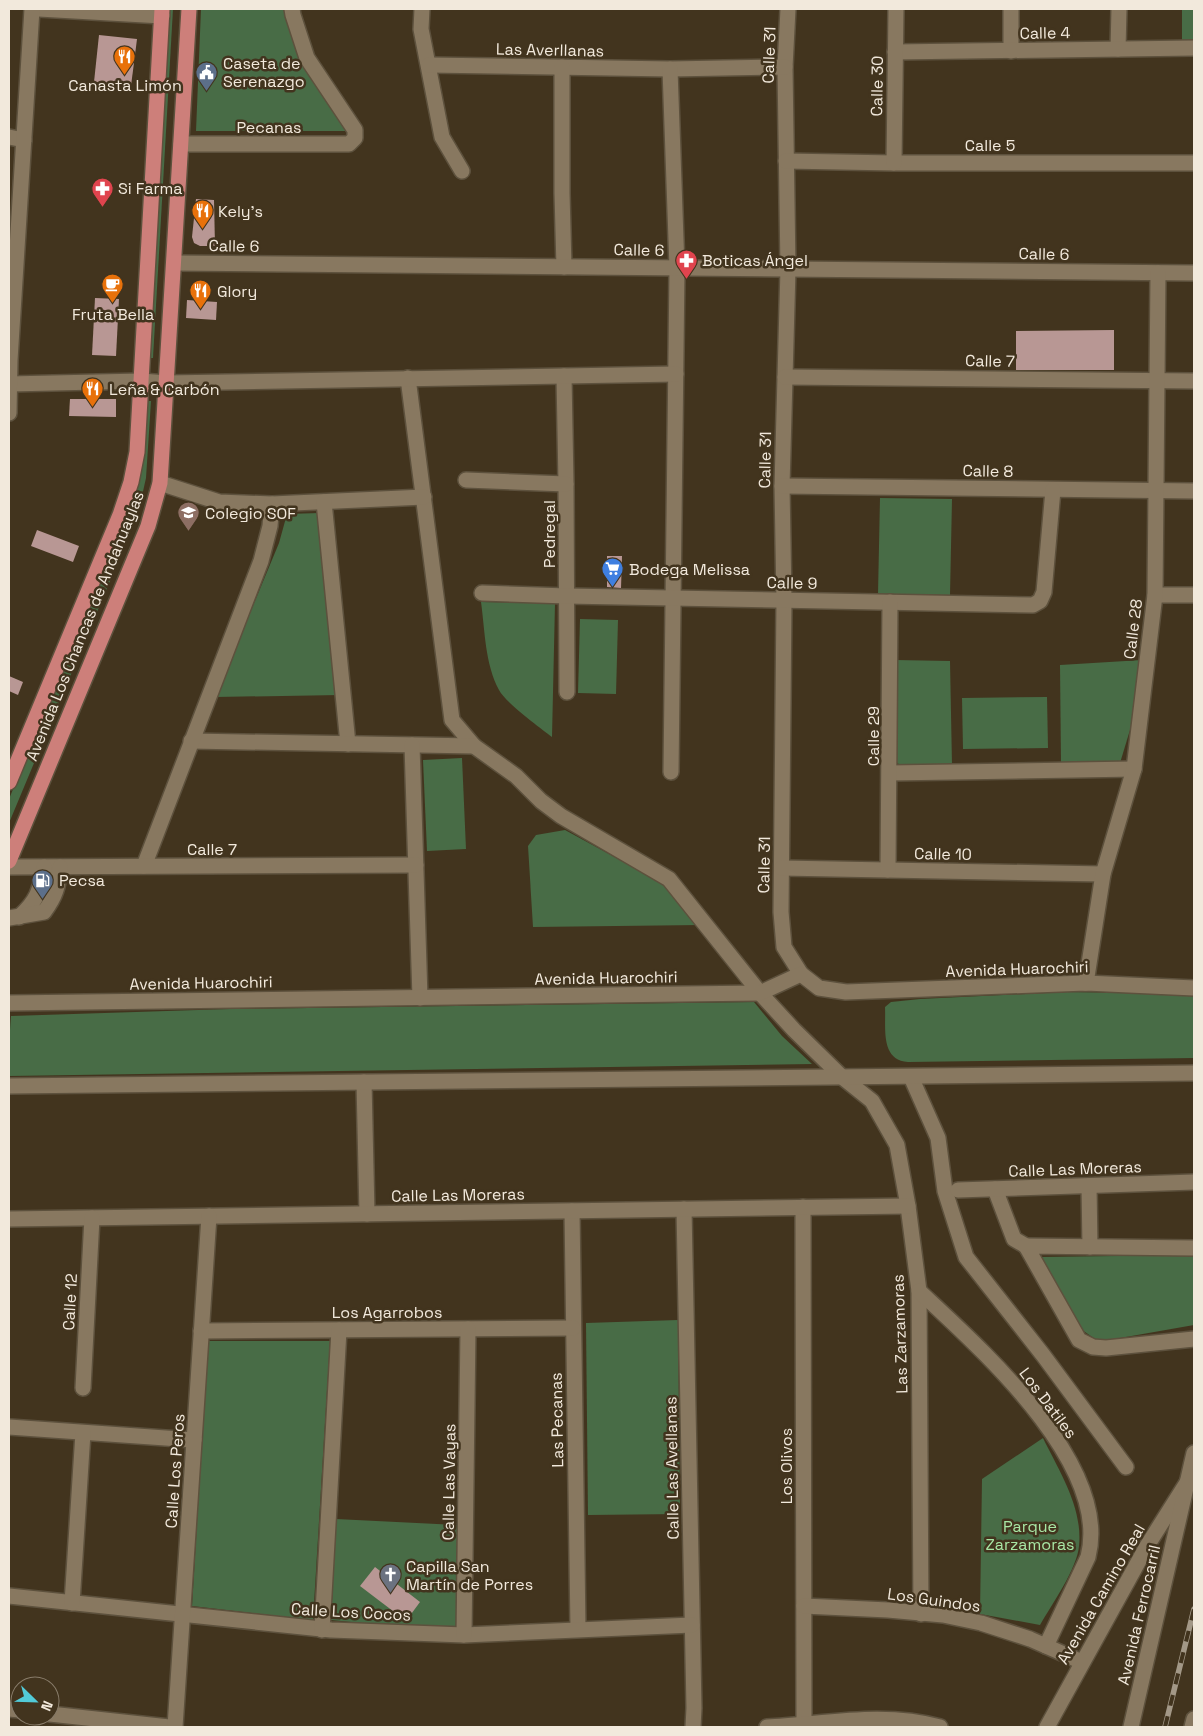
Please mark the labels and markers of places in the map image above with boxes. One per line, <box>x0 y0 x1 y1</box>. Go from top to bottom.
restaurant icon: Canasta Limón <box>113 44 137 75</box>
place label: Caseta de Serenazgo <box>223 53 305 92</box>
public building icon: Caseta de Serenazgo <box>195 60 219 91</box>
place label: Canasta Limón <box>68 75 182 96</box>
pharmacy icon: Si Farma <box>90 176 114 207</box>
place label: Si Farma <box>118 178 183 199</box>
restaurant icon: Kely's <box>190 199 214 230</box>
place label: Kely's <box>218 201 263 222</box>
pharmacy icon: Boticas Ángel <box>674 248 698 279</box>
place label: Boticas Ángel <box>702 250 808 271</box>
cafe icon: Fruta Bella <box>101 273 125 304</box>
restaurant icon: Glory <box>189 279 213 310</box>
place label: Glory <box>217 281 257 302</box>
place label: Fruta Bella <box>72 304 154 325</box>
restaurant icon: Leña & Carbón <box>81 377 105 408</box>
place label: Leña & Carbón <box>109 379 220 400</box>
school or university icon: Colegio SOF <box>177 501 201 532</box>
place label: Colegio SOF <box>205 503 296 524</box>
supermarket icon: Bodega Melissa <box>601 557 625 588</box>
place label: Bodega Melissa <box>629 559 750 580</box>
fuel station icon: Pecsa <box>31 868 55 899</box>
place label: Pecsa <box>59 870 105 891</box>
place label: Capilla San Martín de Porres <box>406 1556 533 1595</box>
church icon: Capilla San Martín de Porres <box>378 1563 402 1594</box>

